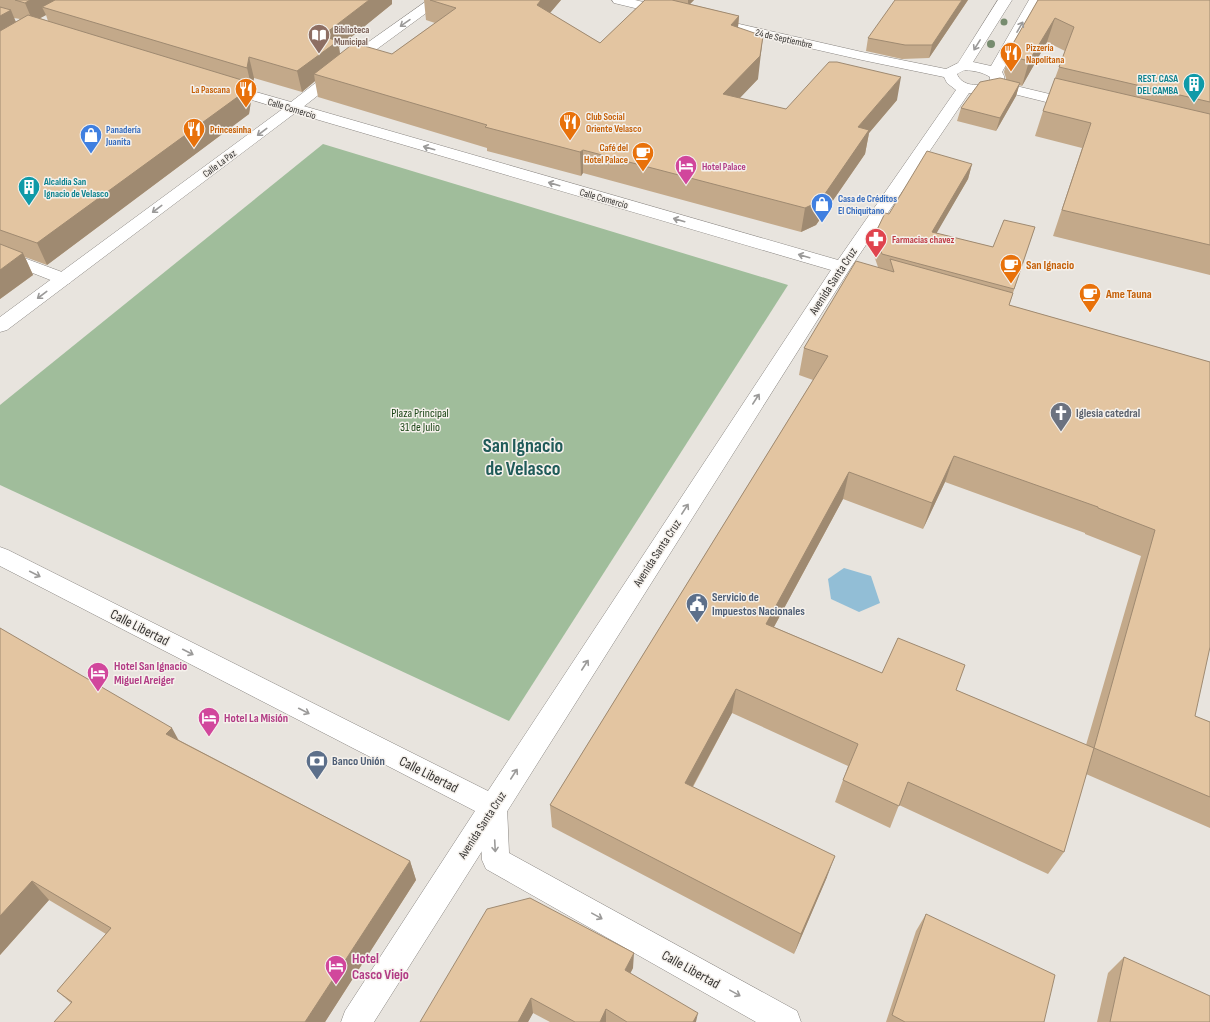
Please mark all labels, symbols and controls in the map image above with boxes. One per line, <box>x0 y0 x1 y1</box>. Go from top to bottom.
one-way arrow <box>400 18 411 27</box>
one-way arrow <box>1017 21 1025 33</box>
library icon: Biblioteca Municipal <box>306 22 332 55</box>
place label: Biblioteca Municipal <box>334 24 369 48</box>
street label: 24 de Septiembre <box>754 27 814 51</box>
one-way arrow <box>972 39 980 51</box>
restaurant icon: Pizzería Napolitana <box>998 40 1024 73</box>
place label: Pizzería Napolitana <box>1026 42 1064 66</box>
building icon: REST. CASA DEL CAMBA <box>1181 71 1207 104</box>
place label: REST. CASA DEL CAMBA <box>1137 73 1178 97</box>
restaurant icon: La Pascana <box>233 76 259 109</box>
place label: La Pascana <box>191 84 230 96</box>
street label: Calle Comercio <box>266 96 317 122</box>
restaurant icon: Club Social Oriente Velasco <box>557 109 583 142</box>
place label: Club Social Oriente Velasco <box>586 111 642 135</box>
restaurant icon: Princesinha <box>181 116 207 149</box>
shop icon: Panadería Juanita <box>78 122 104 155</box>
place label: Panadería Juanita <box>105 124 141 148</box>
place label: Princesinha <box>210 124 251 136</box>
one-way arrow <box>256 128 267 136</box>
cafe icon: Café del Hotel Palace <box>630 140 656 173</box>
place label: Café del Hotel Palace <box>584 142 628 166</box>
one-way arrow <box>423 144 436 151</box>
street label: Calle La Paz <box>201 147 239 180</box>
hotel icon: Hotel Palace <box>673 153 699 186</box>
place label: Hotel Palace <box>702 161 746 173</box>
building icon: Alcaldia San Ignacio de Velasco <box>16 174 42 207</box>
place label: Alcaldia San Ignacio de Velasco <box>43 176 109 200</box>
one-way arrow <box>548 180 561 187</box>
street label: Calle Comercio <box>578 186 629 212</box>
shop icon: Casa de Créditos El Chiquitano <box>809 191 835 224</box>
place label: Casa de Créditos El Chiquitano <box>838 193 897 217</box>
one-way arrow <box>152 205 163 213</box>
one-way arrow <box>673 216 686 223</box>
pharmacy icon: Farmacias chavez <box>863 226 889 259</box>
place label: Farmacias chavez <box>892 234 955 246</box>
street label: Avenida Santa Cruz <box>806 244 861 318</box>
one-way arrow <box>798 252 811 259</box>
cafe icon: San Ignacio <box>998 252 1024 285</box>
place label: San Ignacio <box>1026 258 1074 273</box>
cafe icon: Ame Tauna <box>1077 281 1103 314</box>
place label: Ame Tauna <box>1105 287 1152 302</box>
one-way arrow <box>36 291 47 299</box>
one-way arrow <box>752 394 760 405</box>
church icon: Iglesia catedral <box>1048 400 1074 433</box>
park label: Plaza Principal 31 de Julio <box>391 406 449 435</box>
place label: Iglesia catedral <box>1076 406 1140 421</box>
district label: San Ignacio de Velasco <box>483 434 563 481</box>
one-way arrow <box>681 503 690 514</box>
street label: Avenida Santa Cruz <box>630 516 685 590</box>
one-way arrow <box>29 570 41 578</box>
place label: Servicio de Impuestos Nacionales <box>712 590 805 619</box>
public building icon: Servicio de Impuestos Nacionales <box>684 591 710 624</box>
street label: Calle Libertad <box>107 605 172 650</box>
one-way arrow <box>182 648 194 656</box>
place label: Hotel San Ignacio Miguel Areiger <box>114 659 187 688</box>
one-way arrow <box>581 659 589 671</box>
hotel icon: Hotel San Ignacio Miguel Areiger <box>85 660 111 693</box>
hotel icon: Hotel La Misión <box>196 705 222 738</box>
one-way arrow <box>298 707 310 715</box>
place label: Hotel La Misión <box>224 711 288 726</box>
bank icon: Banco Unión <box>304 748 330 781</box>
street label: Calle Libertad <box>396 752 461 797</box>
place label: Banco Unión <box>332 754 385 769</box>
one-way arrow <box>510 769 518 780</box>
street label: Avenida Santa Cruz <box>455 788 510 862</box>
one-way arrow <box>491 839 499 852</box>
one-way arrow <box>590 913 602 921</box>
street label: Calle Libertad <box>659 947 723 992</box>
place label: Hotel Casco Viejo <box>352 950 409 983</box>
hotel icon: Hotel Casco Viejo <box>323 953 349 986</box>
one-way arrow <box>729 990 741 998</box>

